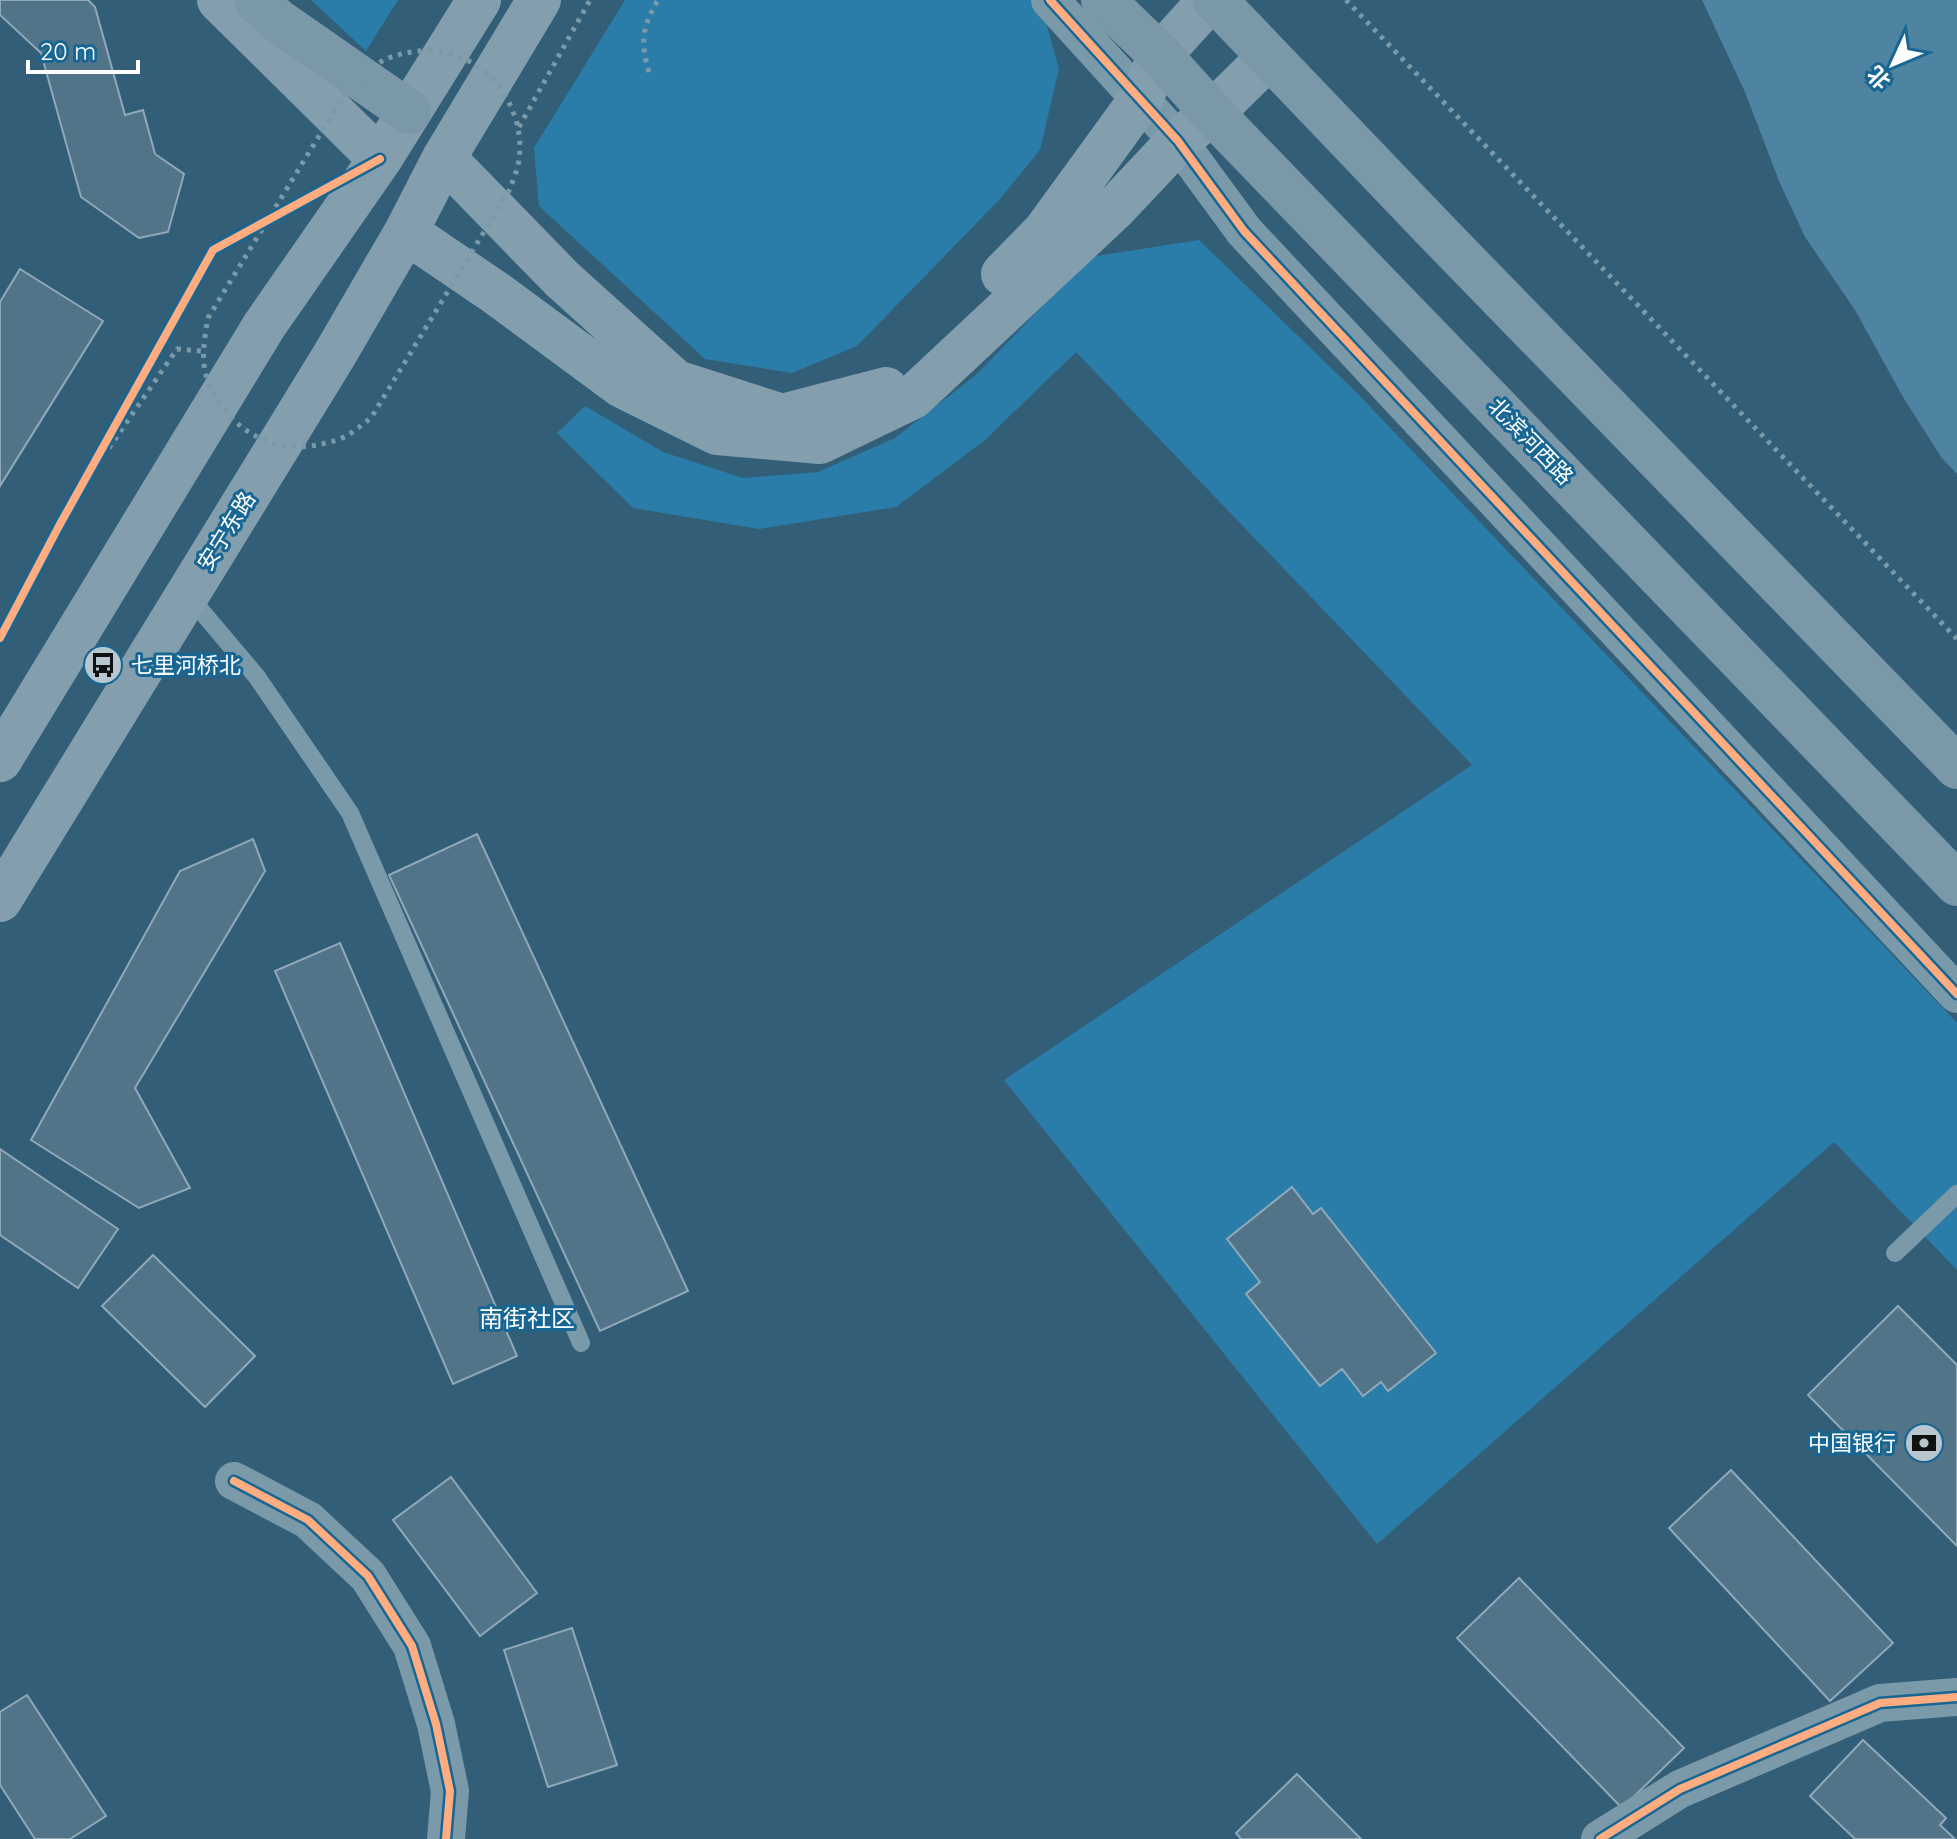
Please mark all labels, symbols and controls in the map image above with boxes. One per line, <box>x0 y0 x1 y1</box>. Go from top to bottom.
scale bar <box>28 24 138 74</box>
north arrow <box>1853 24 1933 104</box>
text: 20 m <box>40 36 96 66</box>
text: 北 <box>1861 60 1896 96</box>
street label: 北滨河西路 <box>1483 392 1579 490</box>
street label: 安宁东路 <box>191 486 261 576</box>
bus stop icon: 七里河桥北 <box>82 644 124 686</box>
place label: 七里河桥北 <box>131 651 241 679</box>
district label: 南街社区 <box>479 1303 575 1333</box>
bank icon: 中国银行 <box>1903 1422 1945 1464</box>
place label: 中国银行 <box>1808 1429 1896 1457</box>

